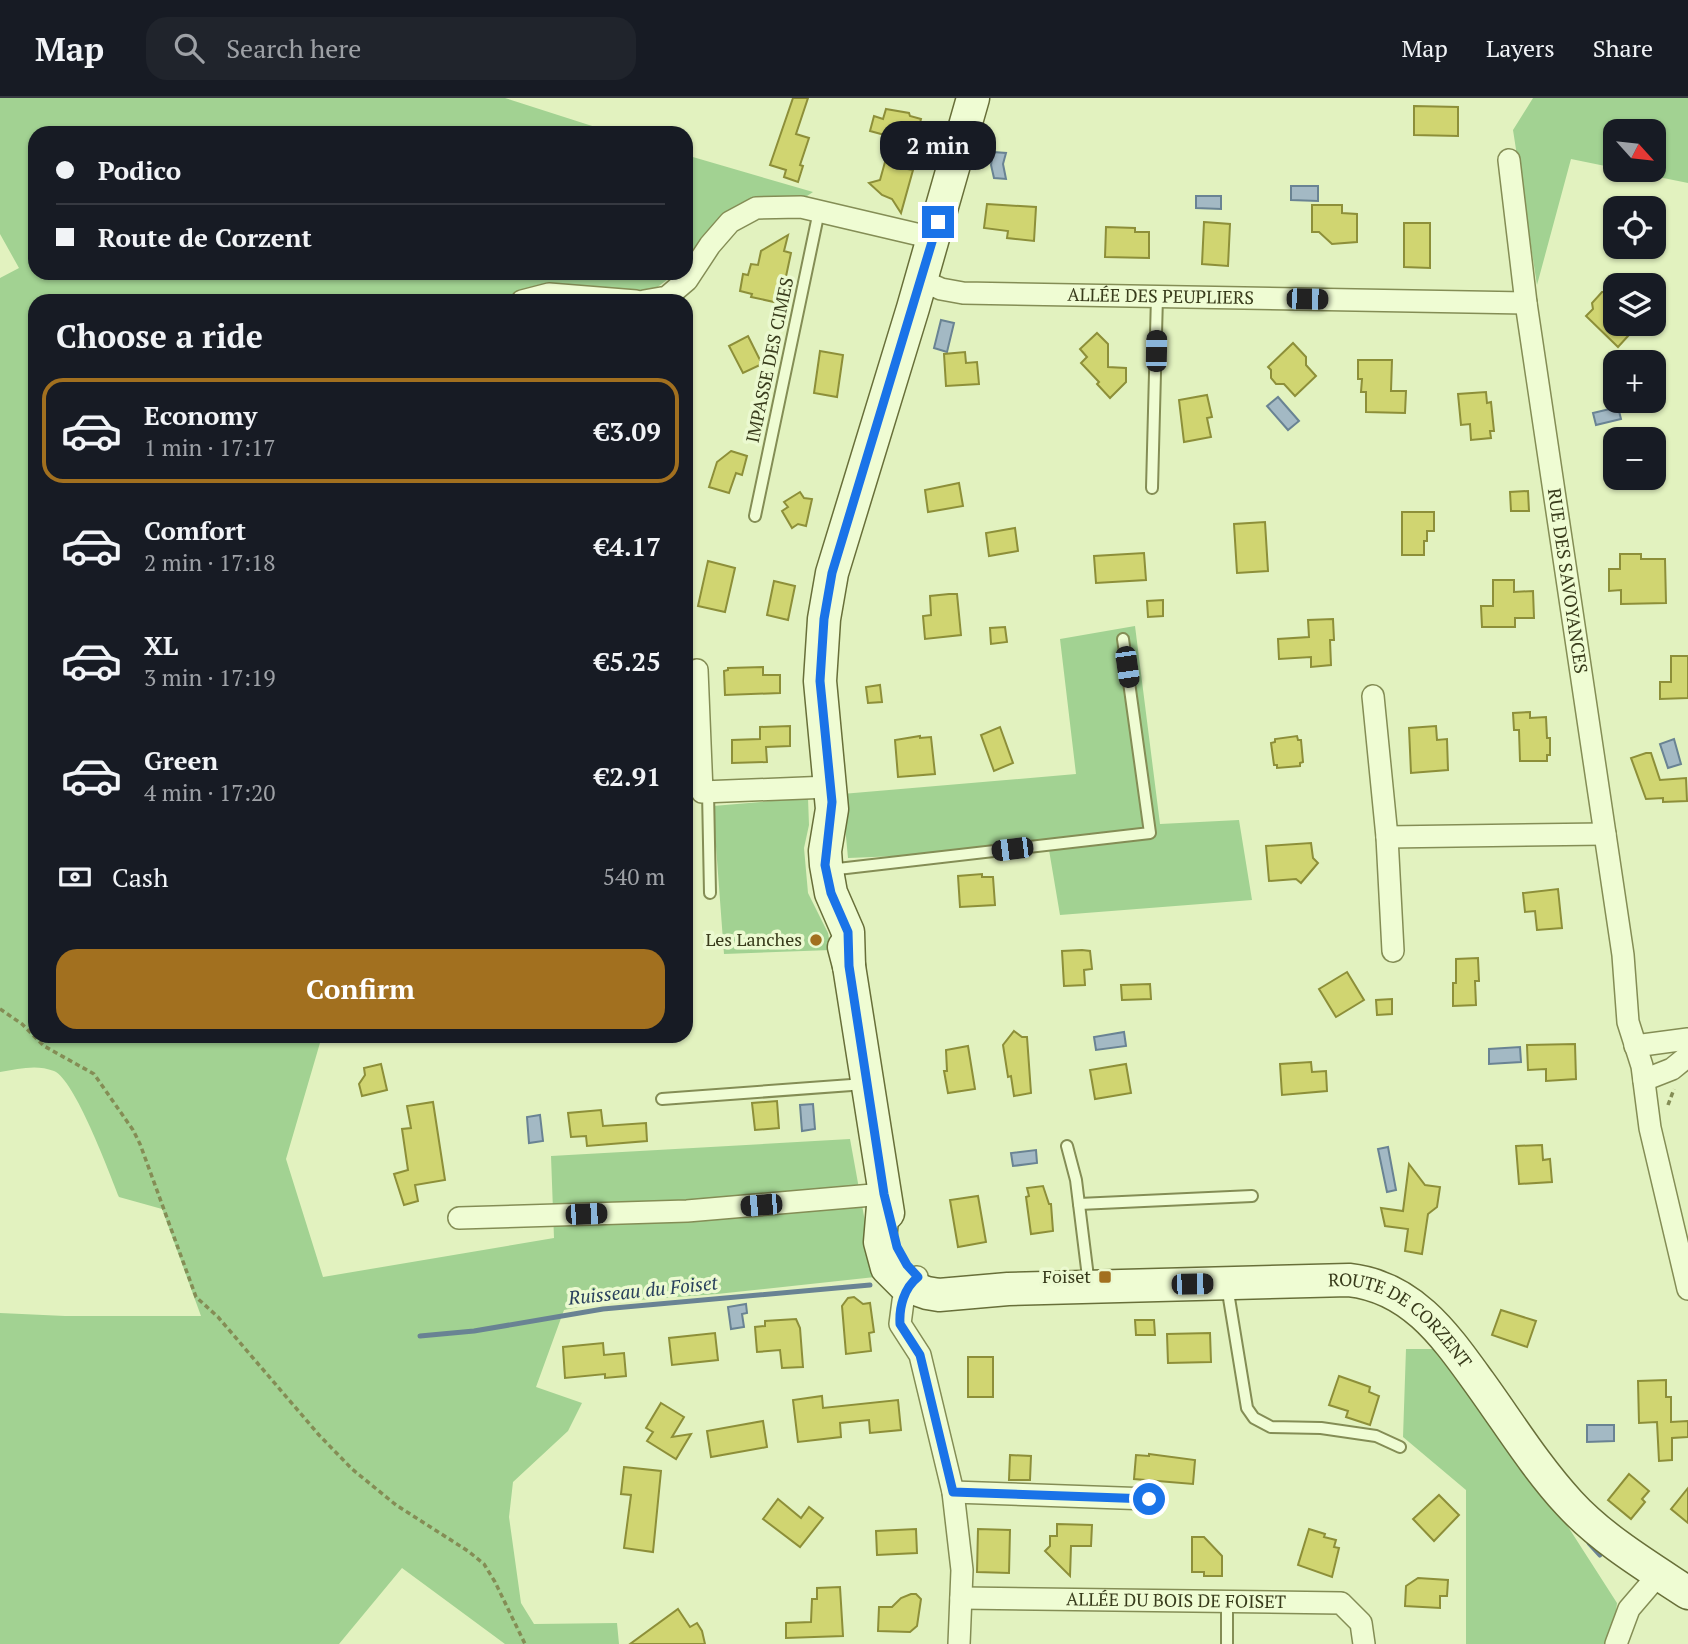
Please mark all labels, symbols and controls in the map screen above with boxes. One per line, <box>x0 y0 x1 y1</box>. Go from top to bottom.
search box <box>146 17 636 80</box>
text: Map <box>35 27 104 70</box>
icon: search <box>170 29 208 67</box>
text: Search here <box>226 31 361 65</box>
text: Map <box>1401 32 1448 64</box>
text: Layers <box>1486 32 1555 64</box>
text: Share <box>1593 32 1653 64</box>
north arrow <box>1603 119 1666 182</box>
map controls <box>1603 119 1666 490</box>
callout: 2 min <box>880 121 996 170</box>
text: 2 min <box>907 130 969 161</box>
text: Podico <box>98 153 181 187</box>
button: locate <box>1603 196 1666 259</box>
route end <box>922 206 954 238</box>
text: Route de Corzent <box>98 220 312 254</box>
button: layers <box>1603 273 1666 336</box>
street label: IMPASSE DES CIMES <box>740 275 798 445</box>
street label: ALLÉE DES PEUPLIERS <box>1067 282 1254 309</box>
car <box>1286 288 1329 310</box>
text: Choose a ride <box>56 315 263 357</box>
car <box>1146 330 1167 372</box>
button: + <box>1603 350 1666 413</box>
text: Economy <box>144 398 257 432</box>
icon: car <box>60 399 123 462</box>
text: €3.09 <box>595 414 661 448</box>
button: − <box>1603 427 1666 490</box>
text: 1 min · 17:17 <box>144 432 276 463</box>
street label: RUE DES SAVOYANCES <box>1543 486 1594 675</box>
text: Comfort <box>144 513 246 547</box>
icon: car <box>60 514 123 577</box>
text: €4.17 <box>595 529 661 563</box>
text: 2 min · 17:18 <box>144 547 276 578</box>
text: XL <box>144 628 178 662</box>
icon: car <box>60 629 123 692</box>
text: €5.25 <box>595 644 661 678</box>
car <box>1114 645 1141 689</box>
text: 3 min · 17:19 <box>144 662 276 693</box>
text: Green <box>144 743 218 777</box>
icon: car <box>60 744 123 807</box>
text: €2.91 <box>595 759 661 793</box>
text: 4 min · 17:20 <box>144 777 276 808</box>
car <box>990 836 1035 862</box>
icon: cash <box>56 858 94 896</box>
text: Cash <box>112 860 168 894</box>
text: 540 m <box>603 861 665 892</box>
place label: Les Lanches <box>705 927 802 951</box>
marker: Les Lanches <box>808 932 824 948</box>
button: Confirm <box>56 949 665 1029</box>
car <box>740 1193 783 1217</box>
car <box>565 1203 608 1225</box>
place label: Foiset <box>1042 1264 1091 1288</box>
street label: ROUTE DE CORZENT <box>1328 1267 1478 1372</box>
water label: Ruisseau du Foiset <box>566 1269 720 1310</box>
marker: Foiset <box>1097 1269 1113 1285</box>
car <box>1171 1273 1214 1295</box>
route start <box>1133 1483 1165 1515</box>
street label: ALLÉE DU BOIS DE FOISET <box>1066 1586 1286 1613</box>

